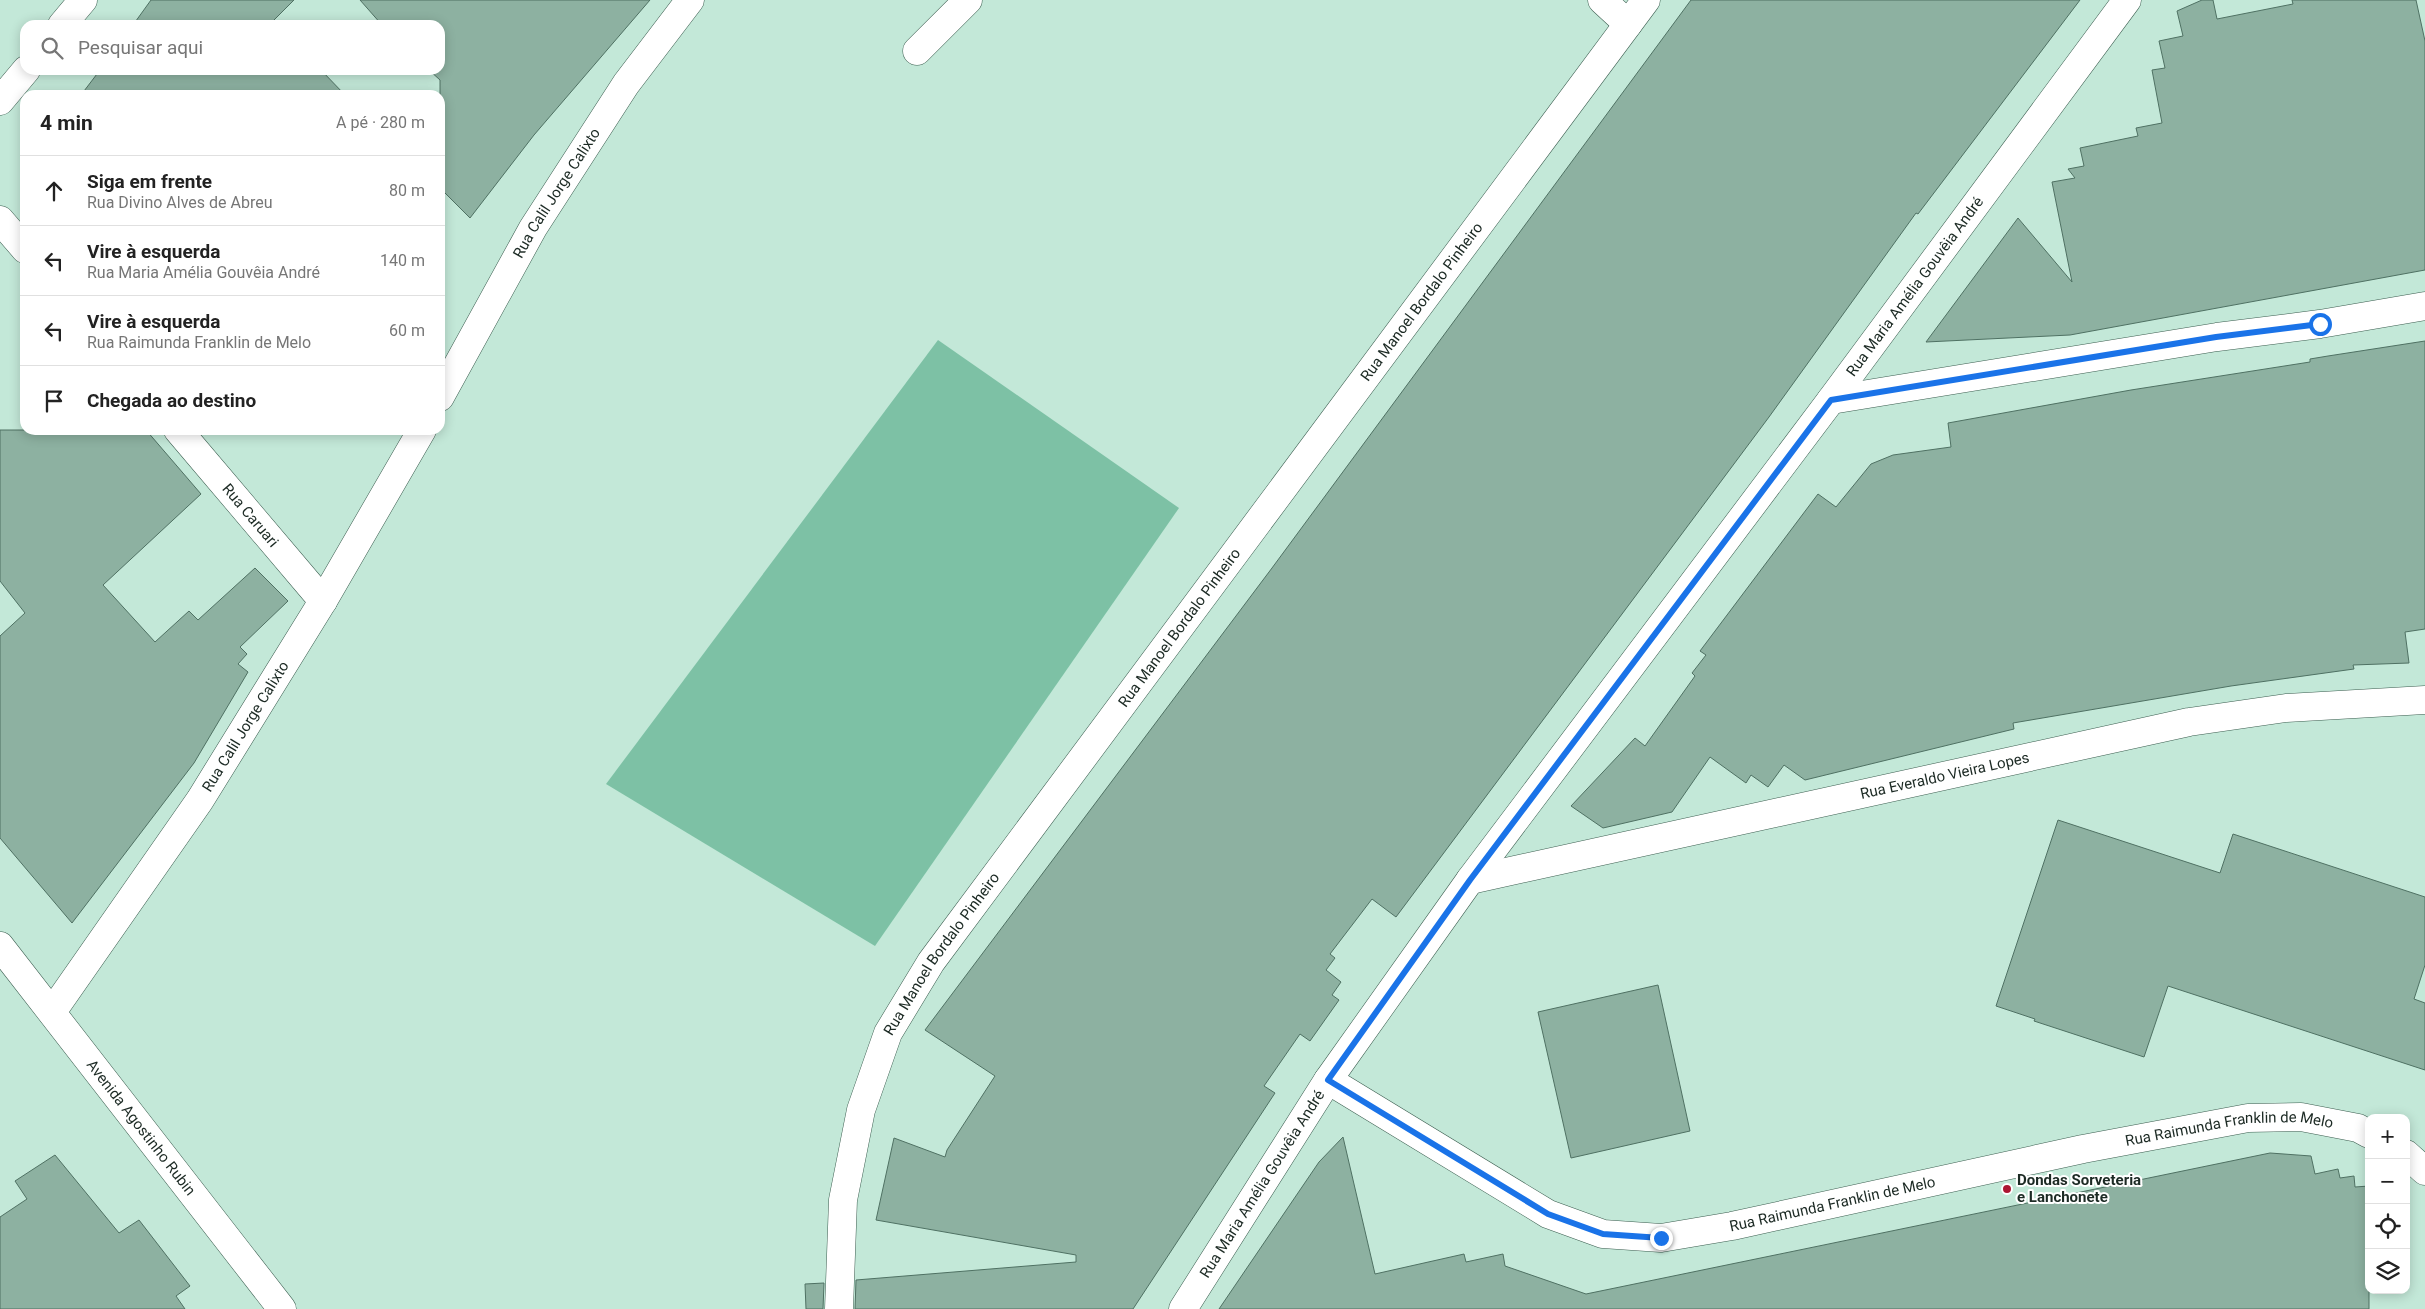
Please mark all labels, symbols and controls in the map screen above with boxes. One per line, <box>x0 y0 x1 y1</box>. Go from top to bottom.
search box <box>20 20 445 75</box>
icon: search <box>38 34 66 62</box>
text: Pesquisar aqui <box>78 36 203 59</box>
text: 4 min <box>40 111 93 135</box>
text: A pé · 280 m <box>336 113 425 132</box>
street label: Rua Calil Jorge Calixto <box>509 125 604 261</box>
text: Siga em frente <box>87 170 212 193</box>
icon: ahead <box>40 177 68 205</box>
text: 80 m <box>389 181 425 200</box>
text: Rua Divino Alves de Abreu <box>87 193 272 212</box>
street label: Rua Maria Amélia Gouvêia André <box>1843 193 1987 380</box>
street label: Rua Manoel Bordalo Pinheiro <box>1357 219 1487 385</box>
text: Vire à esquerda <box>87 240 220 263</box>
icon: left <box>40 247 68 275</box>
text: 140 m <box>380 251 425 270</box>
text: Rua Maria Amélia Gouvêia André <box>87 263 320 282</box>
text: Vire à esquerda <box>87 310 220 333</box>
route start <box>2309 313 2332 336</box>
icon: left <box>40 317 68 345</box>
text: 60 m <box>389 321 425 340</box>
text: Rua Raimunda Franklin de Melo <box>87 333 311 352</box>
icon: arrive <box>40 387 68 415</box>
text: Chegada ao destino <box>87 389 256 412</box>
street label: Rua Caruari <box>218 480 282 551</box>
street label: Rua Manoel Bordalo Pinheiro <box>1115 545 1244 711</box>
street label: Rua Calil Jorge Calixto <box>198 658 293 795</box>
street label: Rua Everaldo Vieira Lopes <box>1858 748 2031 803</box>
street label: Rua Manoel Bordalo Pinheiro <box>880 869 1003 1039</box>
street label: Avenida Agostinho Rubin <box>83 1056 199 1199</box>
street label: Rua Maria Amélia Gouvêia André <box>1196 1087 1328 1281</box>
street label: Rua Raimunda Franklin de Melo <box>2124 1108 2335 1150</box>
map controls <box>2365 1114 2410 1294</box>
button: + <box>2365 1114 2410 1159</box>
button: − <box>2365 1159 2410 1204</box>
place label: Dondas Sorveteria e Lanchonete <box>2017 1171 2141 1206</box>
street label: Rua Raimunda Franklin de Melo <box>1728 1173 1937 1235</box>
marker: Dondas Sorveteria e Lanchonete <box>2001 1183 2013 1195</box>
button: locate <box>2365 1204 2410 1249</box>
route end <box>1650 1227 1673 1250</box>
button: layers <box>2365 1249 2410 1294</box>

